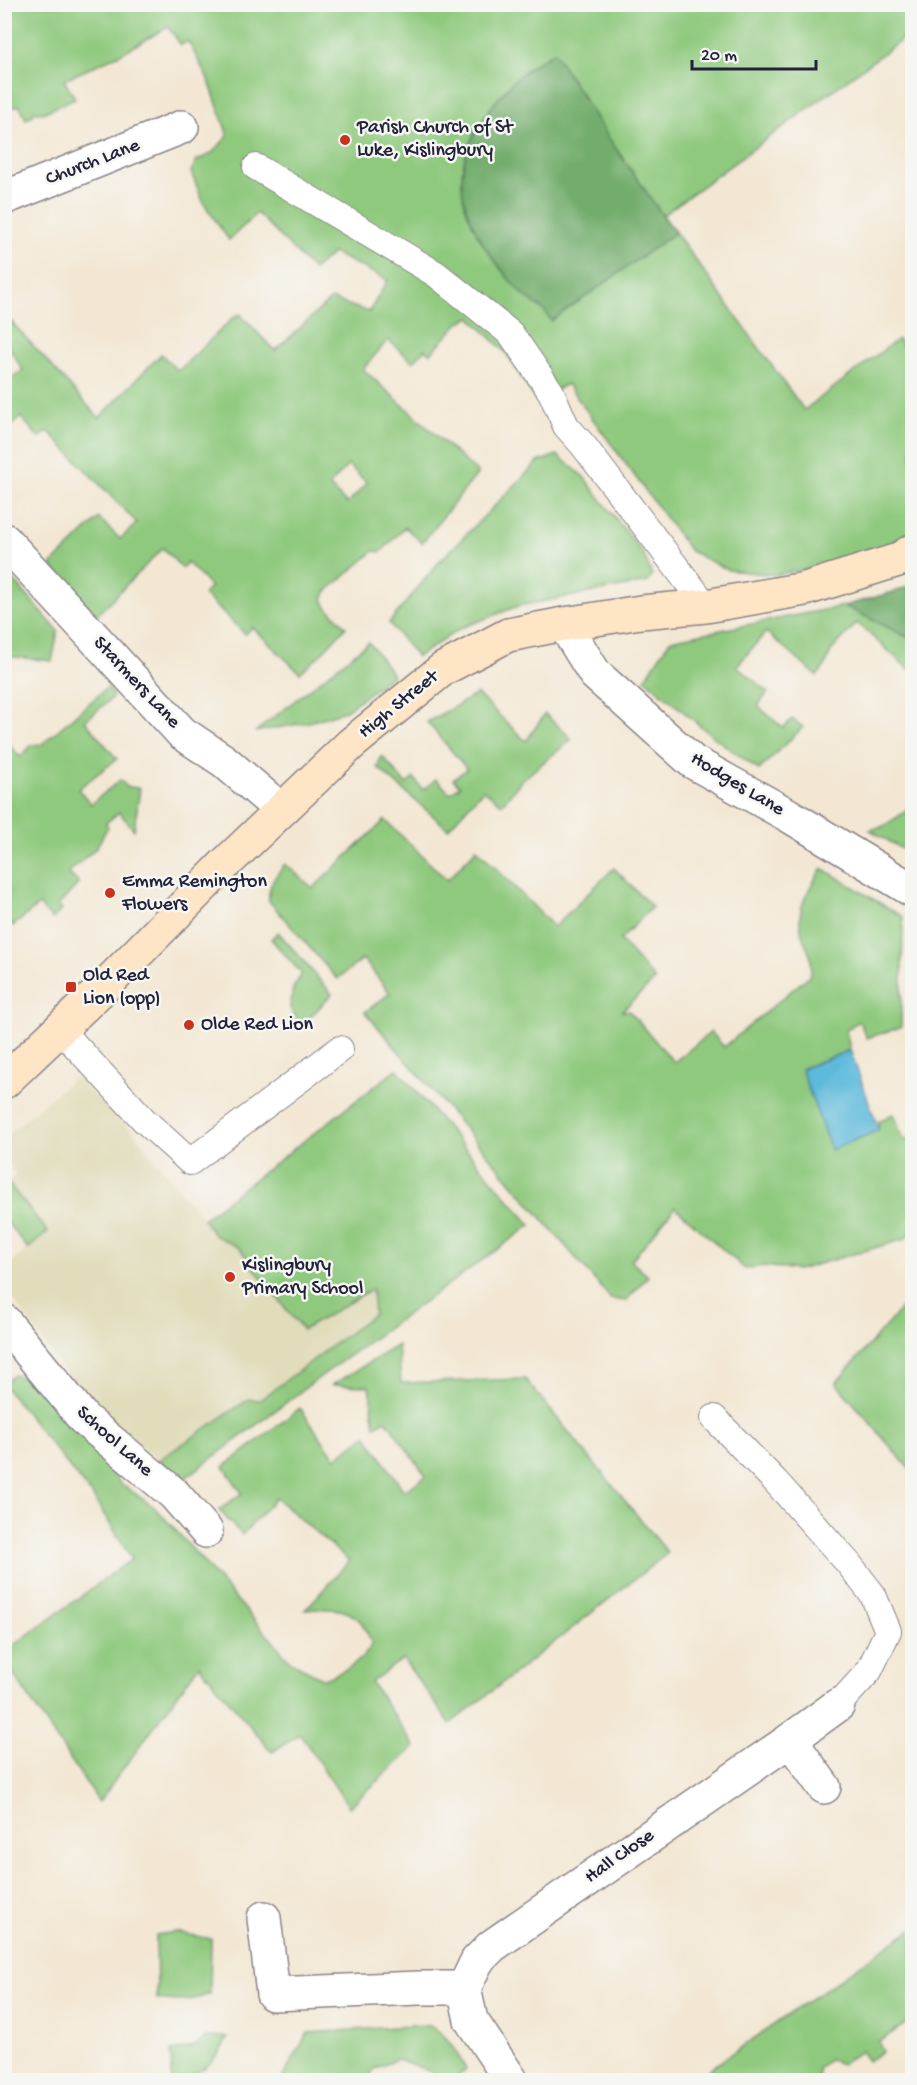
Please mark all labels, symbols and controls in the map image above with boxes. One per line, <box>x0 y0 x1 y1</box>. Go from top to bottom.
scale bar <box>692 33 816 71</box>
text: 20 m <box>701 46 737 67</box>
place label: Parish Church of St Luke, Kislingbury <box>356 117 514 163</box>
marker: Parish Church of St Luke, Kislingbury <box>338 133 352 147</box>
street label: Church Lane <box>43 134 144 191</box>
street label: Starmers Lane <box>87 632 185 734</box>
street label: High Street <box>354 665 445 744</box>
street label: Hodges Lane <box>686 748 789 822</box>
place label: Emma Remington Flowers <box>121 871 267 917</box>
marker: Emma Remington Flowers <box>103 886 117 900</box>
place label: Old Red Lion (opp) <box>83 965 161 1011</box>
marker: Old Red Lion (opp) <box>64 980 78 994</box>
place label: Olde Red Lion <box>201 1014 314 1037</box>
marker: Olde Red Lion <box>182 1018 196 1032</box>
place label: Kislingbury Primary School <box>241 1255 363 1301</box>
marker: Kislingbury Primary School <box>223 1270 237 1284</box>
street label: School Lane <box>71 1402 157 1483</box>
street label: Hall Close <box>581 1824 660 1889</box>

